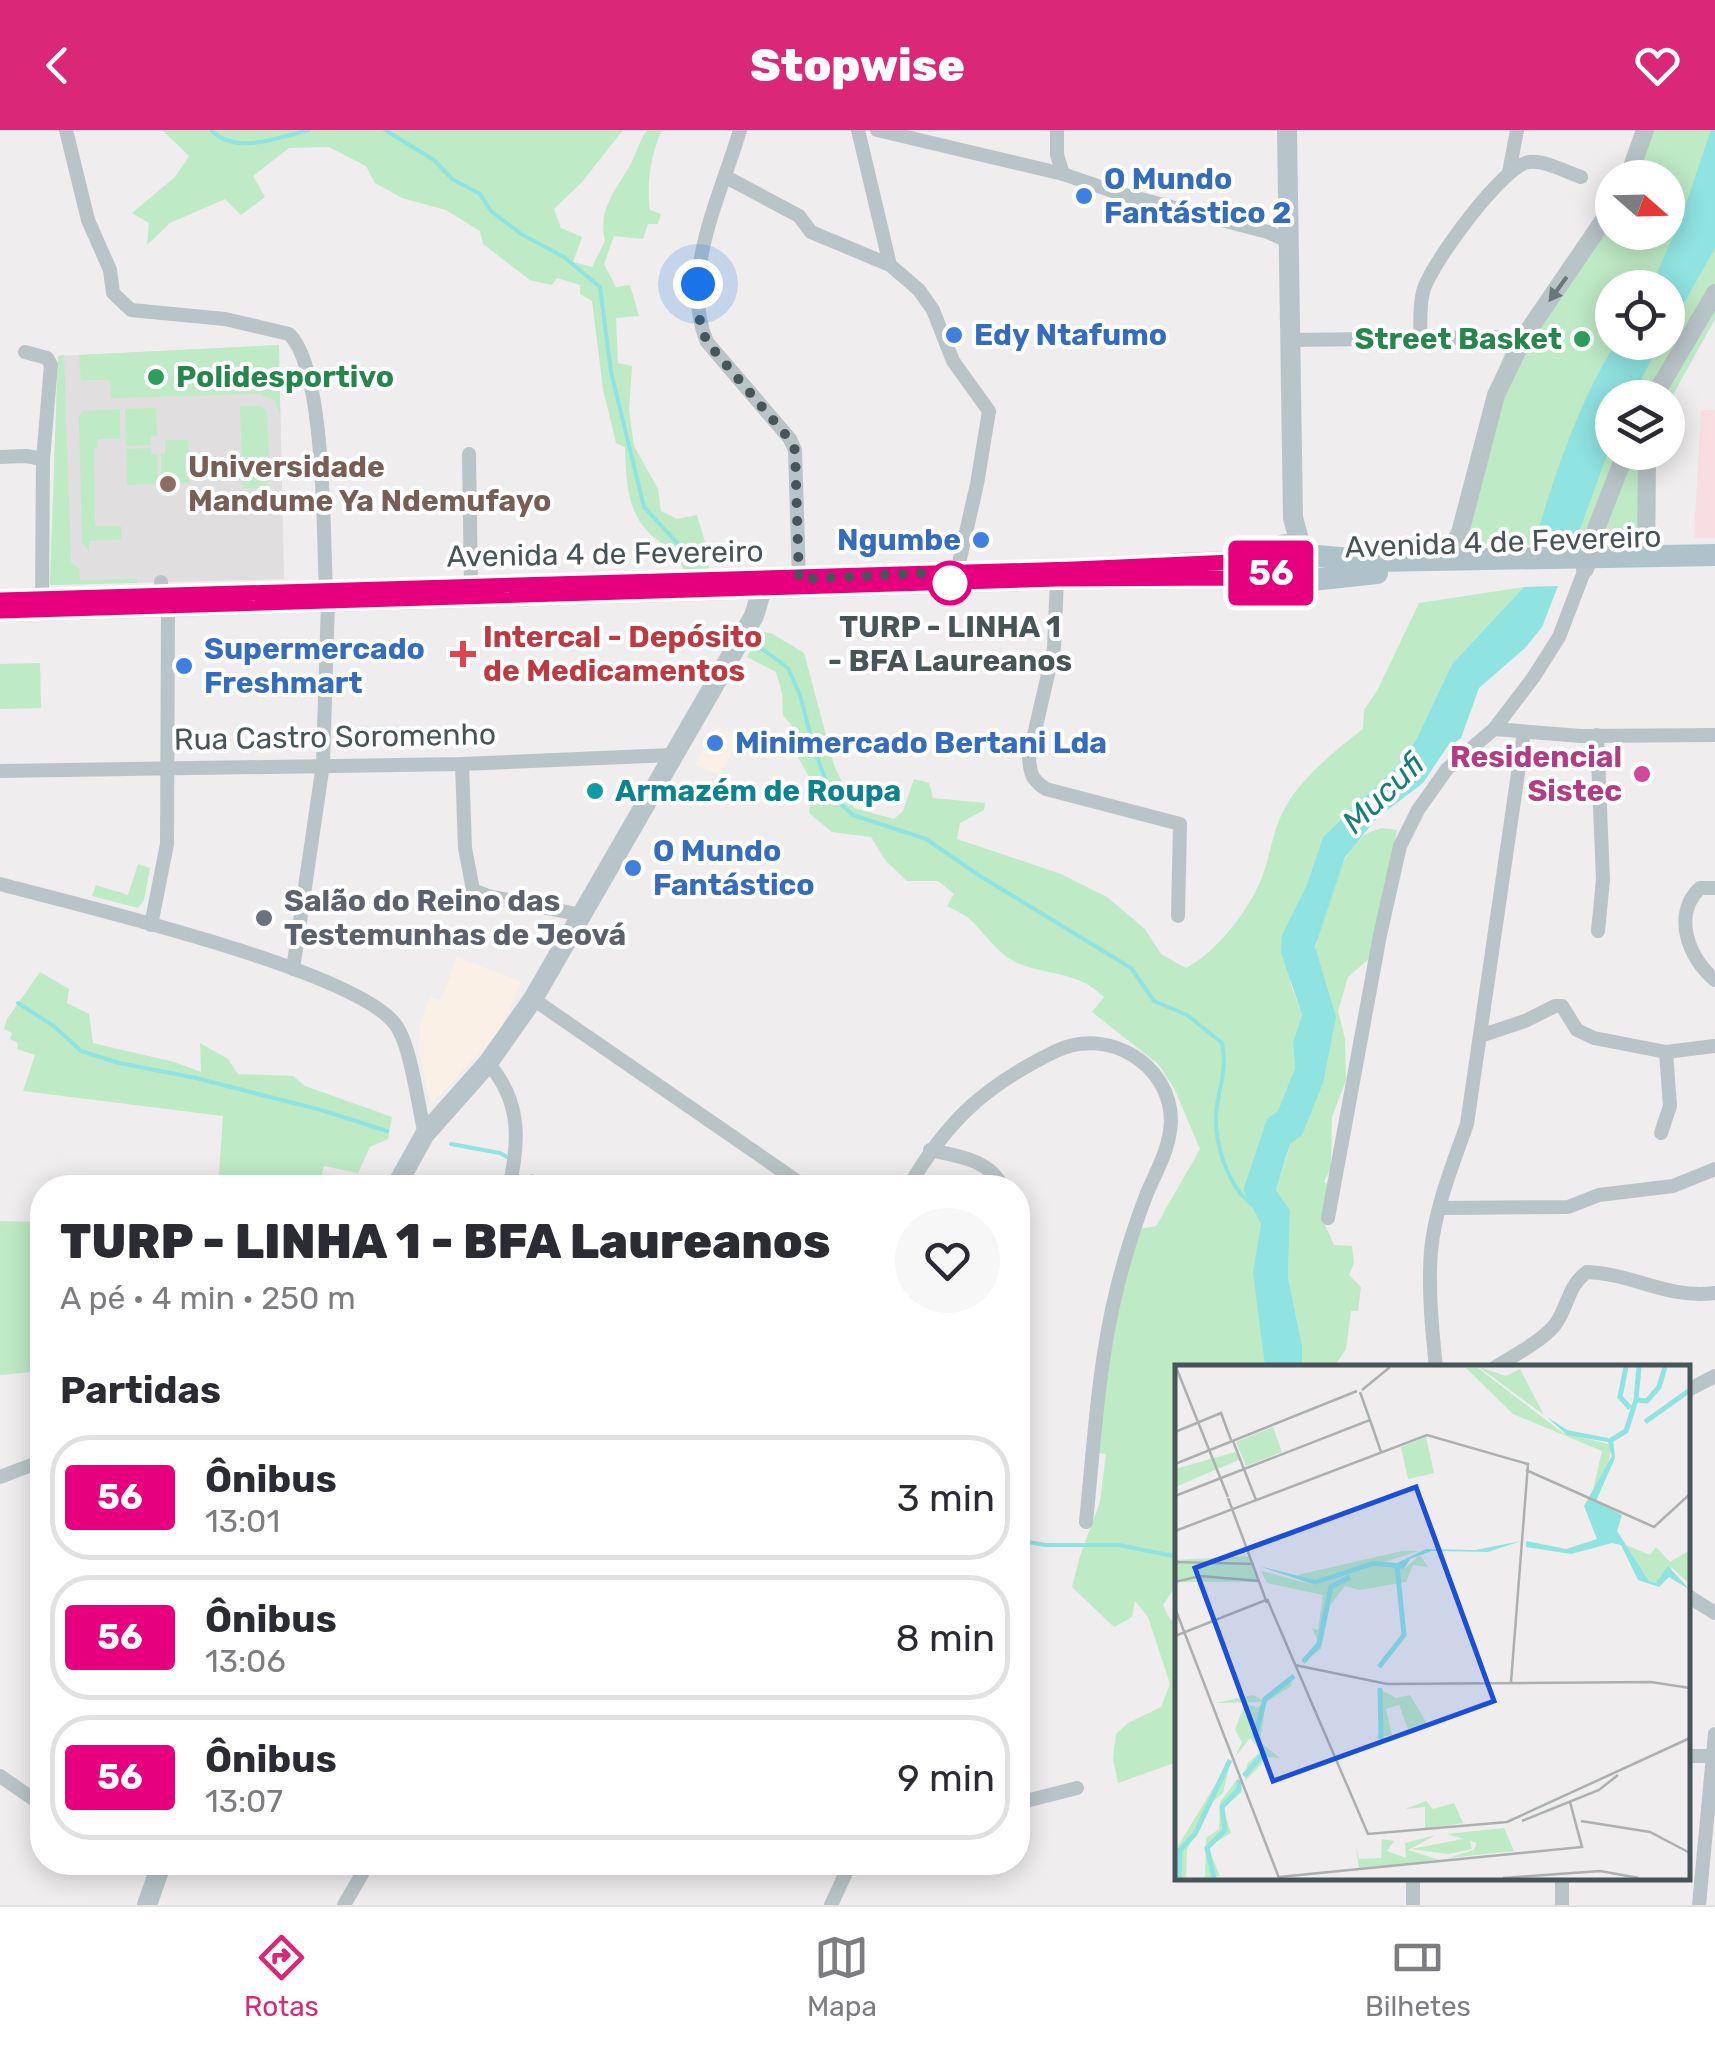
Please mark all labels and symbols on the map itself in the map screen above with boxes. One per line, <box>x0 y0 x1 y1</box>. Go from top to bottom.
north arrow <box>1595 160 1685 250</box>
place label: O Mundo Fantástico 2 <box>1104 161 1291 231</box>
marker: O Mundo Fantástico 2 <box>1073 185 1095 207</box>
your location <box>673 259 723 309</box>
one-way arrow <box>1549 275 1569 302</box>
place label: Edy Ntafumo <box>974 317 1167 353</box>
place label: Street Basket <box>1355 321 1562 357</box>
marker: Edy Ntafumo <box>943 324 965 346</box>
marker: Street Basket <box>1571 328 1593 350</box>
place label: Polidesportivo <box>176 359 394 395</box>
marker: Polidesportivo <box>145 366 167 388</box>
place label: Universidade Mandume Ya Ndemufayo <box>188 449 551 519</box>
marker: Universidade Mandume Ya Ndemufayo <box>157 473 179 495</box>
street label: Avenida 4 de Fevereiro <box>1344 518 1662 566</box>
place label: Ngumbe <box>837 522 961 558</box>
marker: Ngumbe <box>970 529 992 551</box>
street label: Avenida 4 de Fevereiro <box>446 533 764 575</box>
line badge: 56 <box>1226 540 1316 606</box>
marker: TURP - LINHA 1 - BFA Laureanos <box>929 562 971 604</box>
place label: TURP - LINHA 1 - BFA Laureanos <box>828 609 1072 679</box>
place label: Intercal - Depósito de Medicamentos <box>483 619 762 689</box>
place label: Supermercado Freshmart <box>204 631 425 701</box>
marker: Intercal - Depósito de Medicamentos <box>452 643 474 665</box>
marker: Supermercado Freshmart <box>173 655 195 677</box>
street label: Rua Castro Soromenho <box>174 716 496 758</box>
place label: Minimercado Bertani Lda <box>735 725 1107 761</box>
marker: Minimercado Bertani Lda <box>704 732 726 754</box>
place label: Residencial Sistec <box>1450 739 1622 809</box>
water label: Mucufi <box>1334 744 1433 841</box>
marker: Residencial Sistec <box>1631 763 1653 785</box>
place label: Armazém de Roupa <box>615 773 901 809</box>
marker: Armazém de Roupa <box>584 780 606 802</box>
place label: O Mundo Fantástico <box>653 833 815 903</box>
marker: O Mundo Fantástico <box>622 857 644 879</box>
place label: Salão do Reino das Testemunhas de Jeová <box>284 883 626 953</box>
marker: Salão do Reino das Testemunhas de Jeová <box>253 907 275 929</box>
inset map <box>1175 1365 1690 1880</box>

